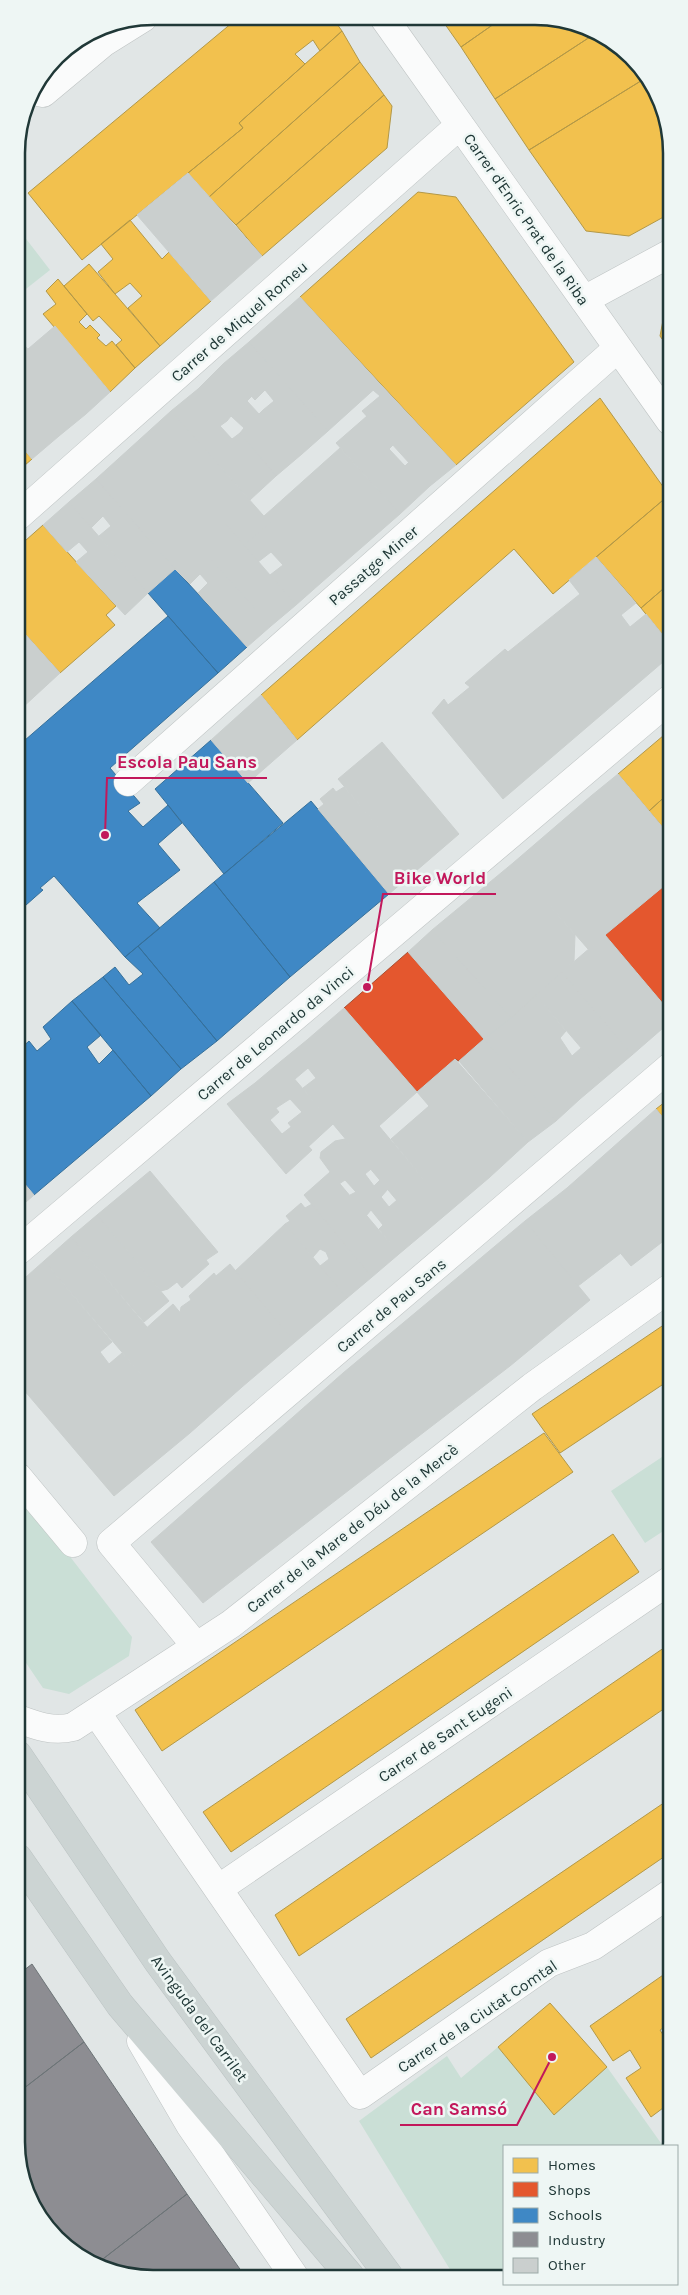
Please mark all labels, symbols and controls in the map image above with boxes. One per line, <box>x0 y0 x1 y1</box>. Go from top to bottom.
street label: Carrer d'Enric Prat de la Riba <box>460 130 593 309</box>
street label: Carrer de Miquel Romeu <box>167 257 312 386</box>
street label: Passatge Miner <box>325 521 422 609</box>
callout: Escola Pau Sans <box>107 745 267 778</box>
text: Escola Pau Sans <box>117 751 257 773</box>
callout: Bike World <box>383 861 496 894</box>
text: Bike World <box>394 867 486 889</box>
street label: Carrer de Leonardo da Vinci <box>193 962 358 1105</box>
street label: Carrer de Pau Sans <box>333 1254 450 1357</box>
street label: Carrer de la Mare de Déu de la Mercè <box>243 1440 462 1617</box>
street label: Carrer de Sant Eugeni <box>375 1682 516 1786</box>
street label: Avinguda del Carrilet <box>147 1951 252 2085</box>
street label: Carrer de la Ciutat Comtal <box>394 1956 561 2077</box>
callout: Can Samsó <box>400 2092 517 2125</box>
text: Can Samsó <box>411 2098 507 2120</box>
legend <box>503 2145 678 2285</box>
text: Homes <box>548 2156 596 2174</box>
text: Shops <box>548 2181 591 2199</box>
text: Schools <box>548 2206 602 2224</box>
text: Industry <box>548 2231 605 2249</box>
text: Other <box>548 2256 586 2274</box>

